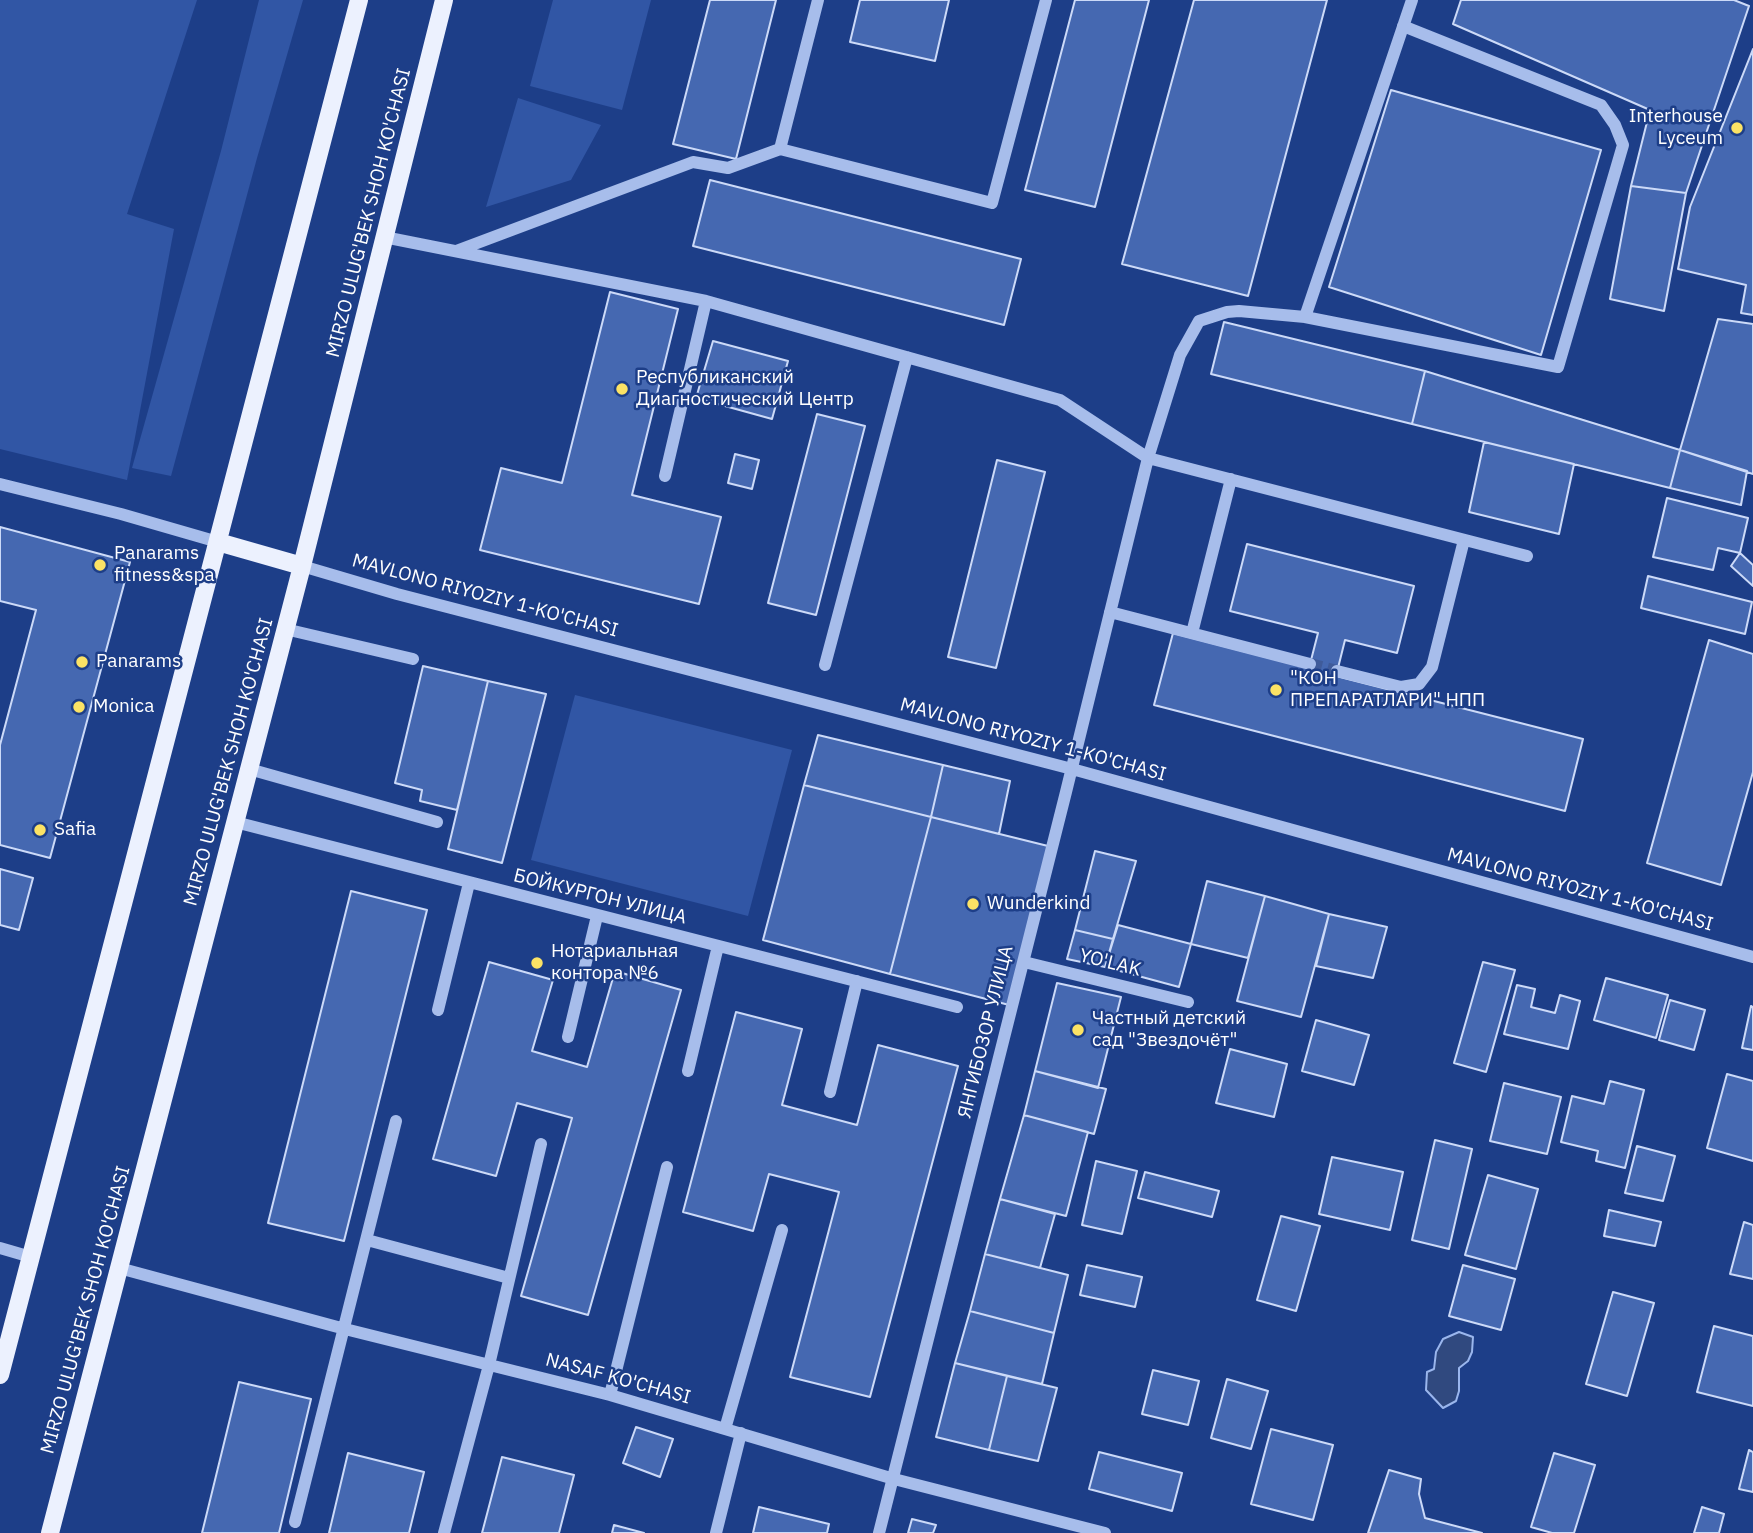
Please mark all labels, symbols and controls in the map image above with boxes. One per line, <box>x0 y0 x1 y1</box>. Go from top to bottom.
street label: MIRZO ULUG'BEK SHOH KO'CHASI <box>322 66 416 360</box>
place label: Interhouse Lyceum <box>1629 106 1723 150</box>
marker: Interhouse Lyceum <box>1729 120 1745 136</box>
place label: Республиканский Диагностический Центр <box>636 367 854 411</box>
marker: Республиканский Диагностический Центр <box>614 381 630 397</box>
place label: Panarams fitness&spa <box>114 543 215 587</box>
street label: MAVLONO RIYOZIY 1-KO'CHASI <box>349 549 621 643</box>
marker: Panarams fitness&spa <box>92 557 108 573</box>
street label: MIRZO ULUG'BEK SHOH KO'CHASI <box>180 615 278 909</box>
place label: Panarams <box>96 651 181 673</box>
marker: Panarams <box>74 654 90 670</box>
place label: "КОН ПРЕПАРАТЛАРИ" НПП <box>1290 668 1485 712</box>
marker: "КОН ПРЕПАРАТЛАРИ" НПП <box>1268 682 1284 698</box>
street label: MAVLONO RIYOZIY 1-KO'CHASI <box>897 693 1169 787</box>
place label: Monica <box>93 696 154 718</box>
marker: Monica <box>71 699 87 715</box>
place label: Safia <box>54 819 96 841</box>
marker: Safia <box>32 822 48 838</box>
street label: MAVLONO RIYOZIY 1-KO'CHASI <box>1444 843 1716 937</box>
street label: БОЙКУРГОН УЛИЦА <box>511 864 689 930</box>
place label: Wunderkind <box>987 893 1090 915</box>
marker: Wunderkind <box>965 896 981 912</box>
place label: Нотариальная контора №6 <box>551 941 678 985</box>
street label: ЯНГИБОЗОР УЛИЦА <box>953 943 1019 1121</box>
street label: YO'LAK <box>1077 944 1143 982</box>
marker: Нотариальная контора №6 <box>529 955 545 971</box>
place label: Частный детский сад "Звездочёт" <box>1092 1008 1246 1052</box>
marker: Частный детский сад "Звездочёт" <box>1070 1022 1086 1038</box>
street label: MIRZO ULUG'BEK SHOH KO'CHASI <box>37 1163 135 1457</box>
street label: NASAF KO'CHASI <box>543 1349 693 1409</box>

